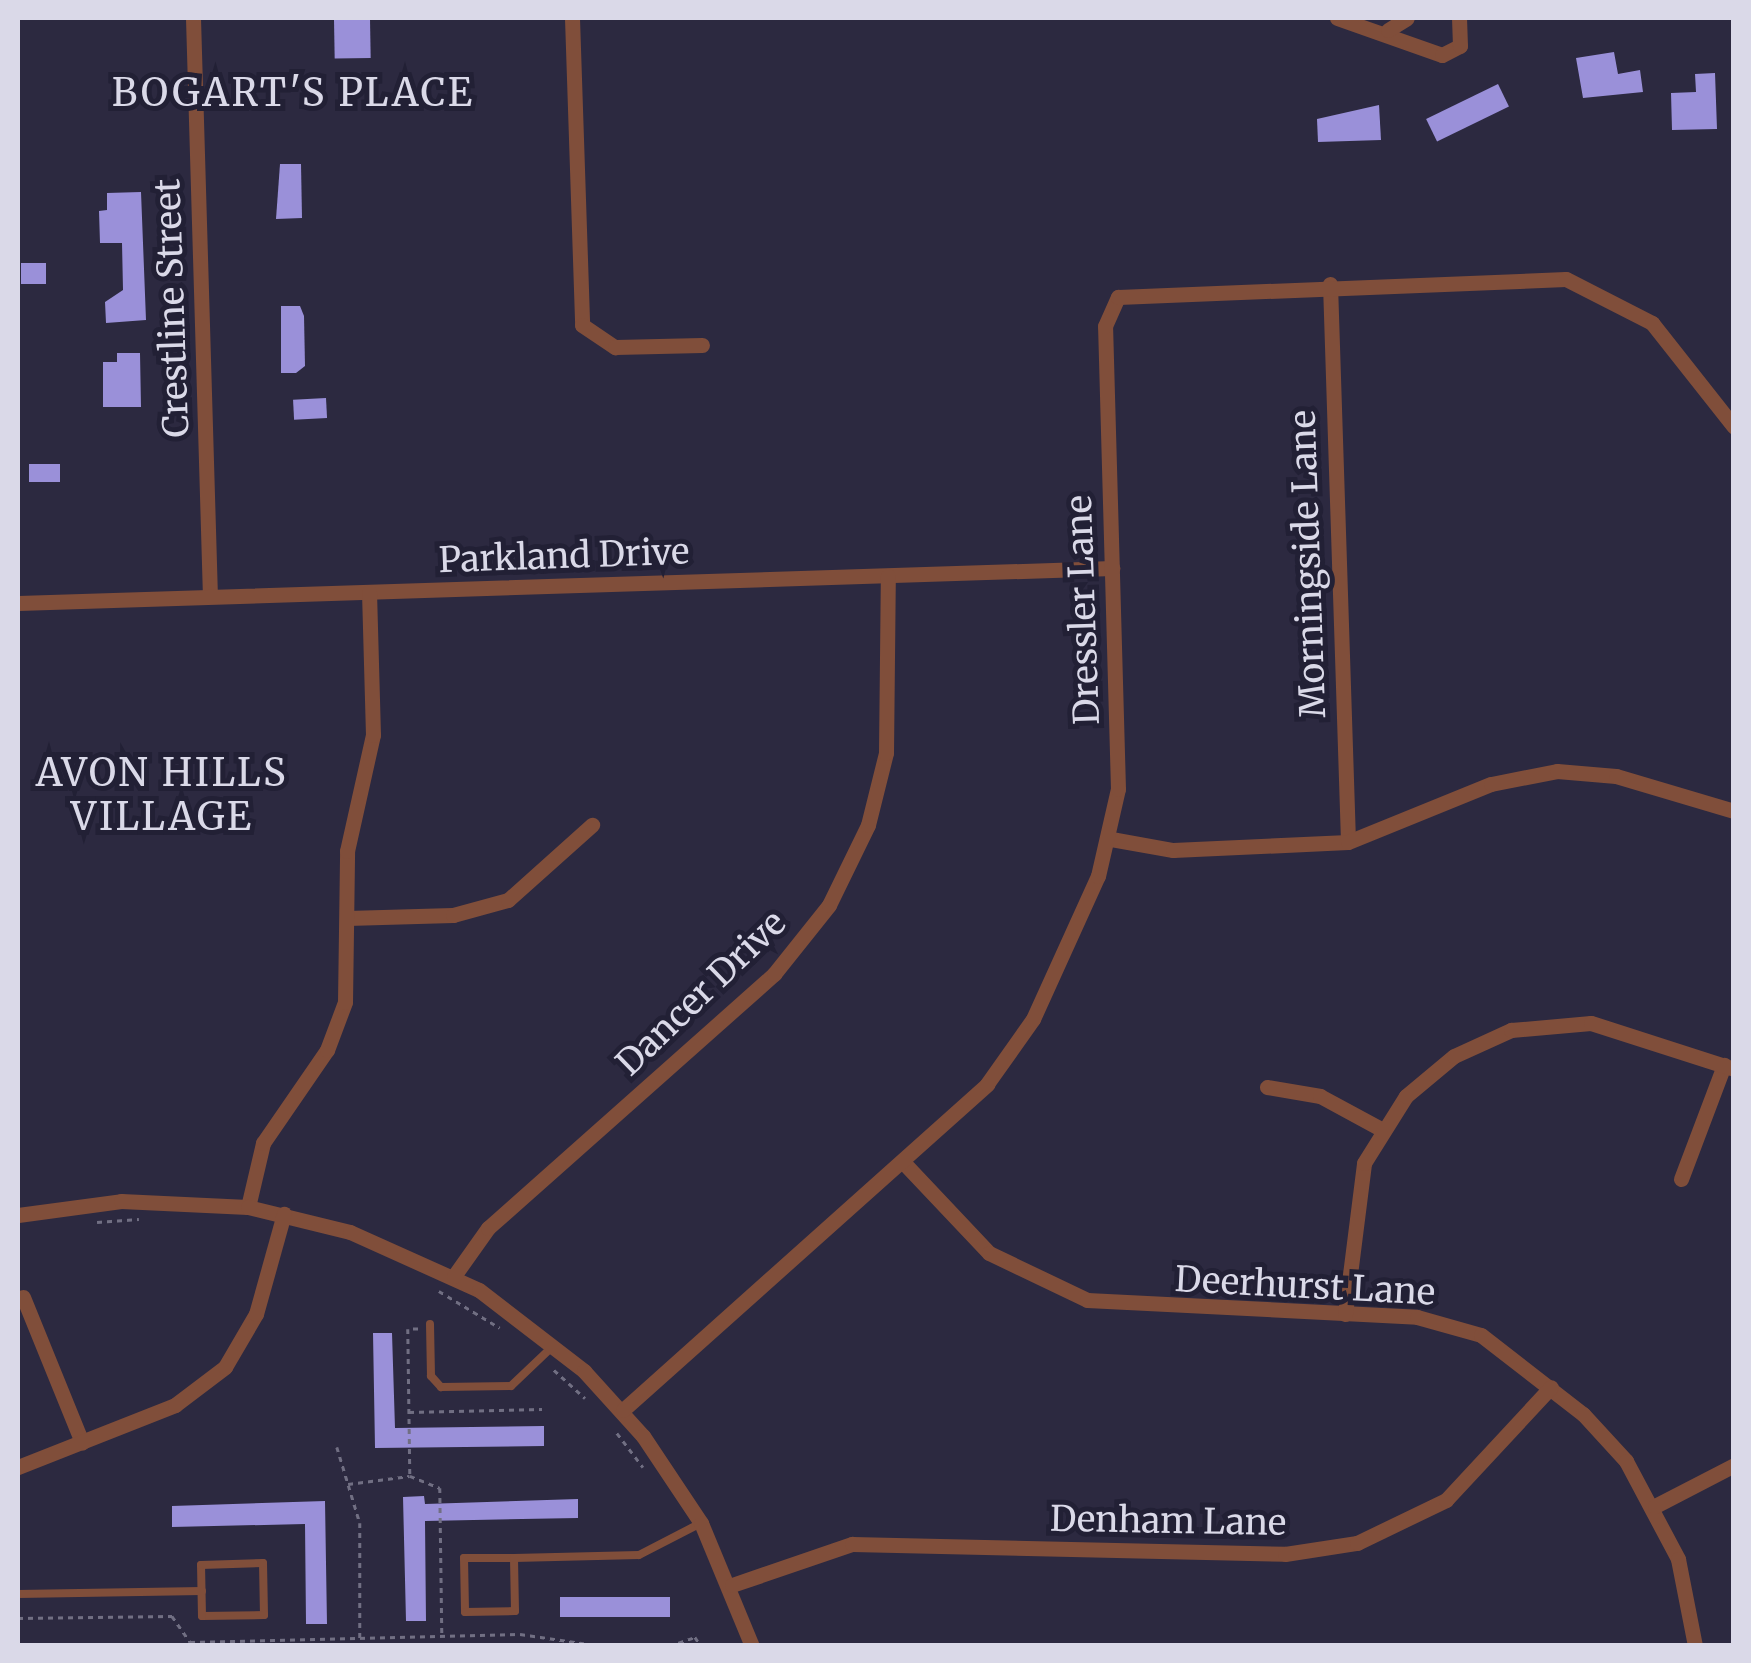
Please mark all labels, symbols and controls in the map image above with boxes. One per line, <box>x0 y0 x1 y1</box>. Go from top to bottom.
district label: BOGART'S PLACE <box>112 70 474 116</box>
street label: Crestline Street <box>146 178 198 438</box>
street label: Morningside Lane <box>1282 409 1334 719</box>
street label: Dressler Lane <box>1058 494 1108 726</box>
street label: Parkland Drive <box>438 531 690 581</box>
district label: AVON HILLS VILLAGE <box>36 750 288 839</box>
street label: Dancer Drive <box>608 902 794 1084</box>
street label: Deerhurst Lane <box>1174 1258 1436 1314</box>
street label: Denham Lane <box>1049 1498 1287 1544</box>

